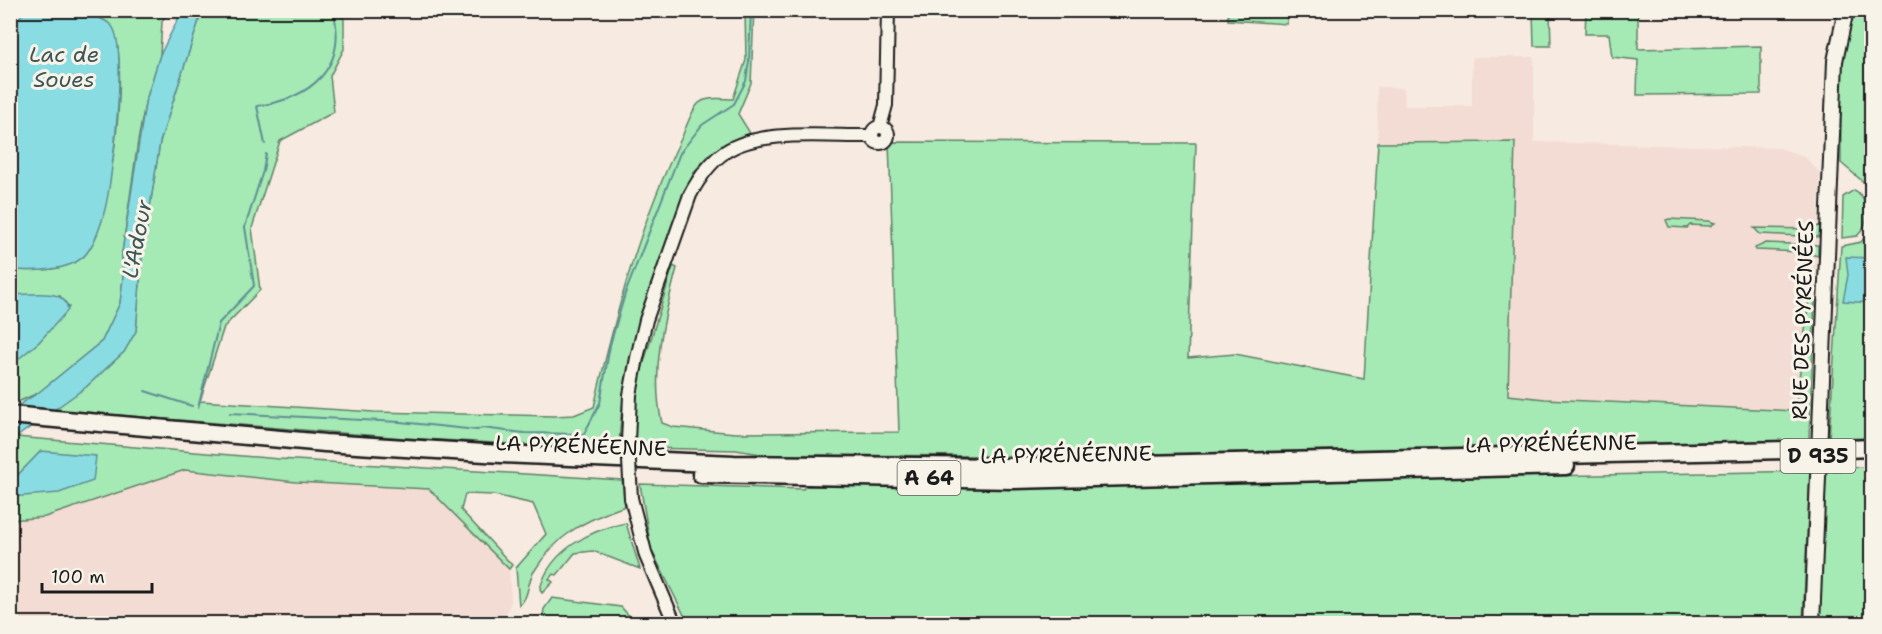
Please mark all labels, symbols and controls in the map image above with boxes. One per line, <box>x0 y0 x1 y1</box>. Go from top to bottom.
water label: Lac de Soues <box>29 40 99 94</box>
water label: L'Adour <box>115 197 159 281</box>
street label: RUE DES PYRÉNÉES <box>1785 220 1820 420</box>
street label: LA PYRÉNÉENNE <box>495 428 667 463</box>
street label: LA PYRÉNÉENNE <box>1465 428 1637 459</box>
street label: LA PYRÉNÉENNE <box>980 439 1152 470</box>
road number: D 935 <box>1780 439 1856 473</box>
road number: A 64 <box>898 461 960 495</box>
scale bar <box>42 556 152 594</box>
text: 100 m <box>51 565 105 589</box>

